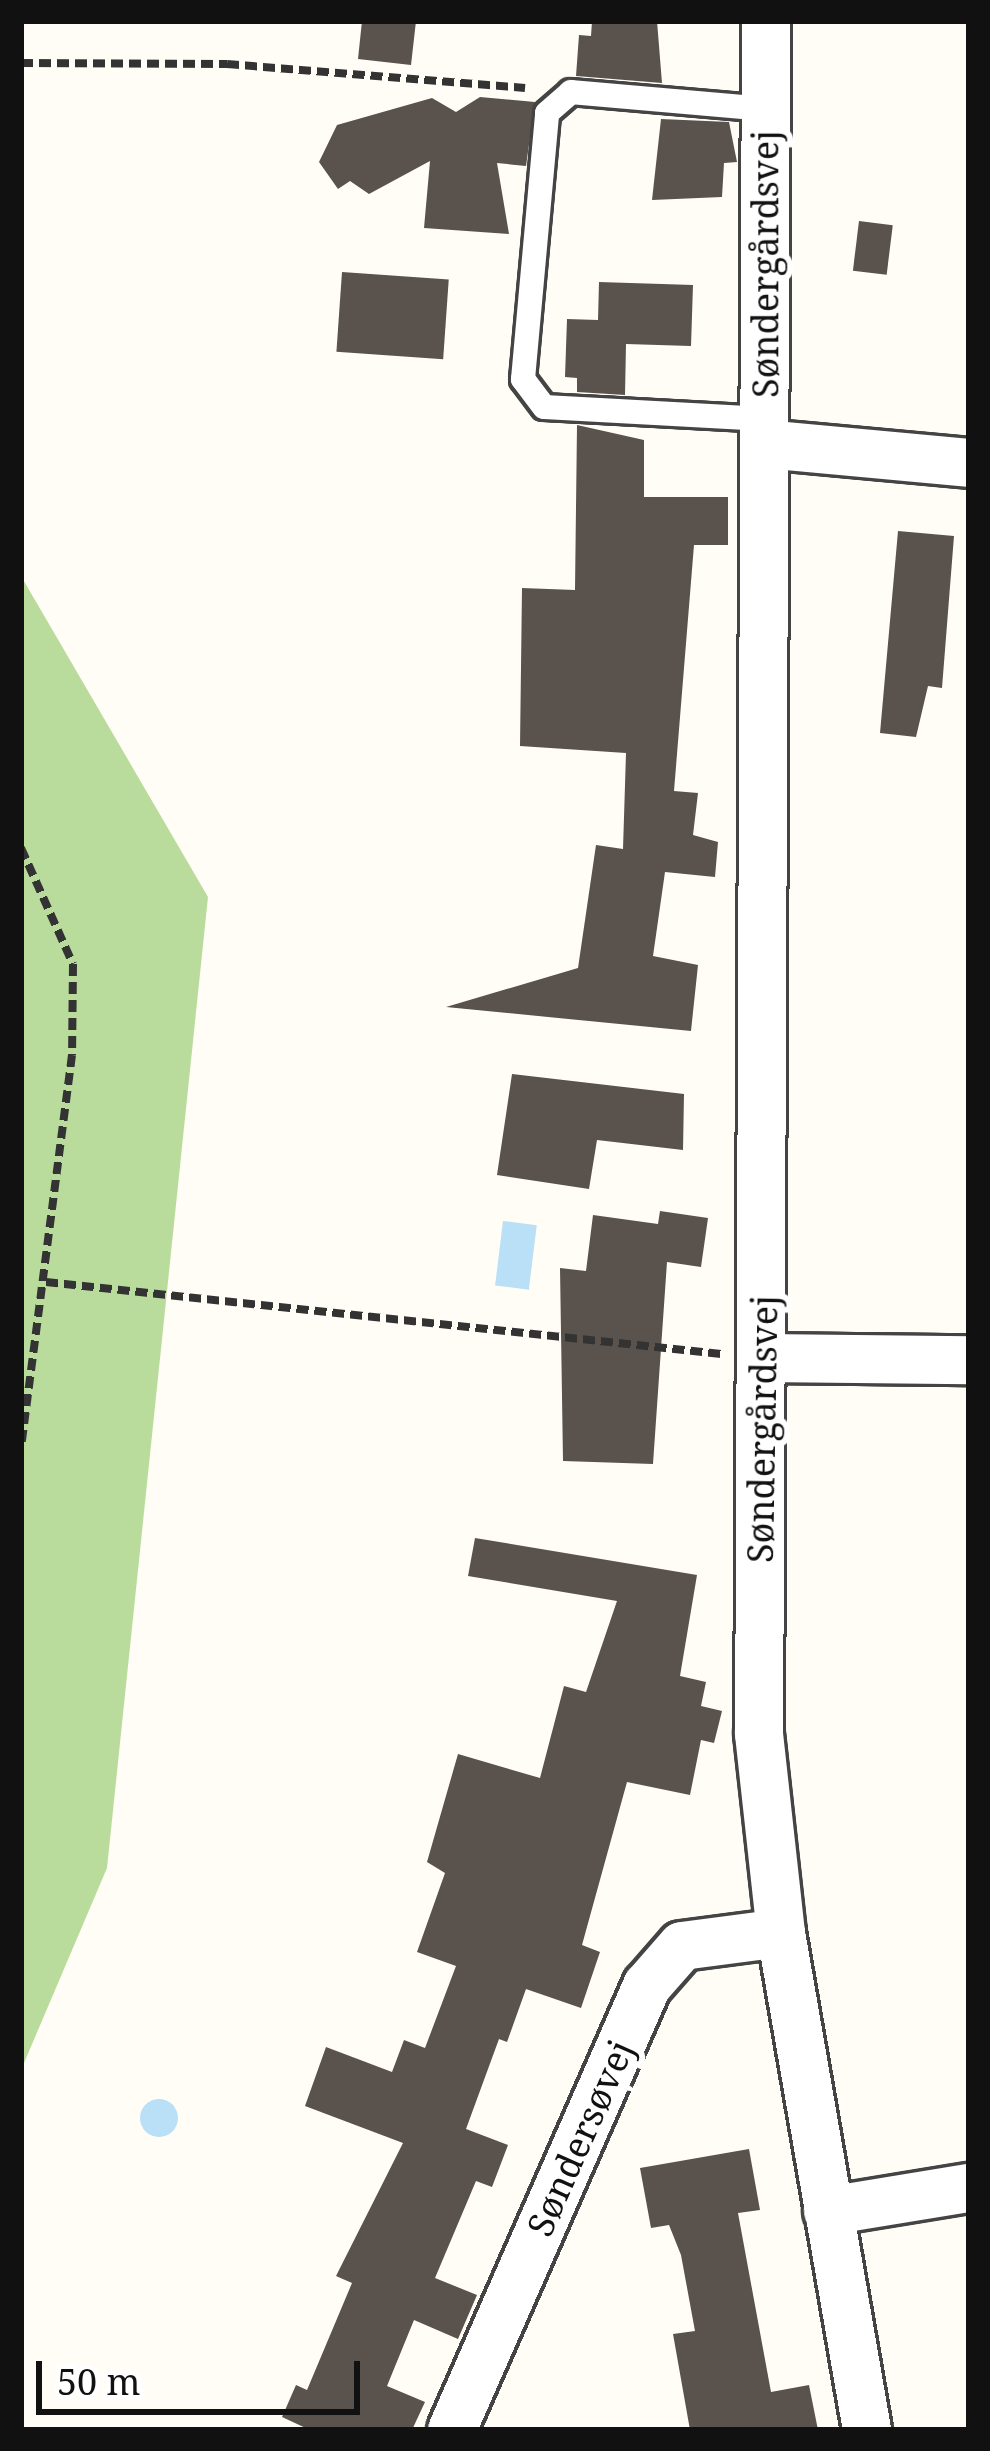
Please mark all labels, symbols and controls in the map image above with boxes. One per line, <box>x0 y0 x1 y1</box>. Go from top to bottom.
street label: Søndergårdsvej <box>743 130 787 398</box>
street label: Søndergårdsvej <box>738 1295 786 1563</box>
street label: Søndersøvej <box>518 2033 642 2243</box>
scale bar <box>42 2337 366 2411</box>
text: 50 m <box>57 2357 141 2406</box>

